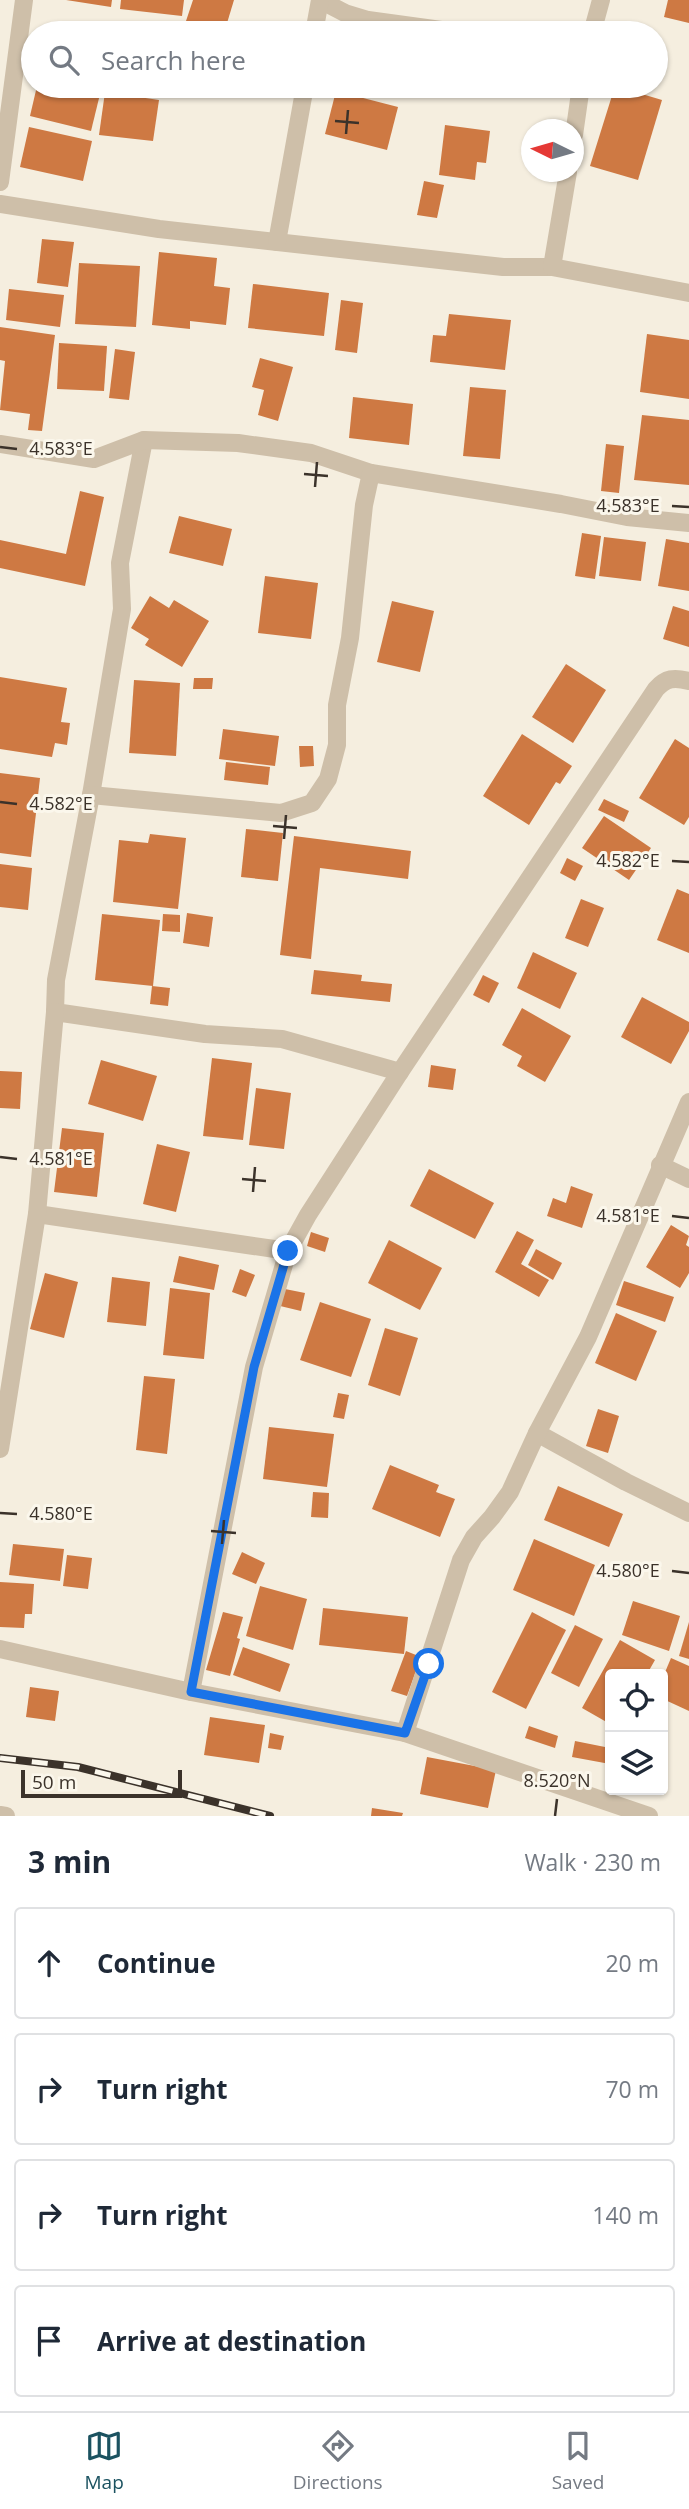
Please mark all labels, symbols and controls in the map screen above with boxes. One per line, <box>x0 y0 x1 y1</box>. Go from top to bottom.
search box <box>21 21 668 98</box>
icon: search <box>45 41 83 79</box>
text: Search here <box>101 42 246 78</box>
north arrow <box>521 119 584 182</box>
text: 4.583°E <box>29 436 93 460</box>
text: 4.583°E <box>596 493 660 517</box>
text: 4.582°E <box>29 791 93 815</box>
text: 4.582°E <box>596 848 660 872</box>
text: 4.581°E <box>29 1146 93 1170</box>
text: 4.581°E <box>596 1203 660 1227</box>
route end <box>272 1235 303 1266</box>
text: 4.580°E <box>29 1501 93 1525</box>
text: 4.580°E <box>596 1558 660 1582</box>
route start <box>413 1648 444 1679</box>
map controls <box>605 1669 668 1795</box>
button: locate <box>605 1669 668 1732</box>
button: layers <box>605 1732 668 1795</box>
scale bar <box>21 1767 182 1799</box>
text: 8.520°N <box>523 1768 591 1792</box>
text: 50 m <box>32 1769 76 1795</box>
text: 3 min <box>28 1841 111 1882</box>
text: Walk · 230 m <box>524 1846 661 1878</box>
icon: ahead <box>30 1944 68 1982</box>
text: Continue <box>97 1945 216 1981</box>
text: 20 m <box>605 1947 659 1979</box>
icon: right <box>30 2070 68 2108</box>
text: Turn right <box>97 2071 228 2107</box>
text: 70 m <box>605 2073 659 2105</box>
icon: right <box>30 2196 68 2234</box>
text: Turn right <box>97 2197 228 2233</box>
text: 140 m <box>592 2199 659 2231</box>
icon: arrive <box>30 2322 68 2360</box>
text: Arrive at destination <box>97 2323 366 2359</box>
tab: Map <box>85 2427 124 2495</box>
tab: Directions <box>293 2427 383 2495</box>
tab: Saved <box>552 2427 604 2495</box>

